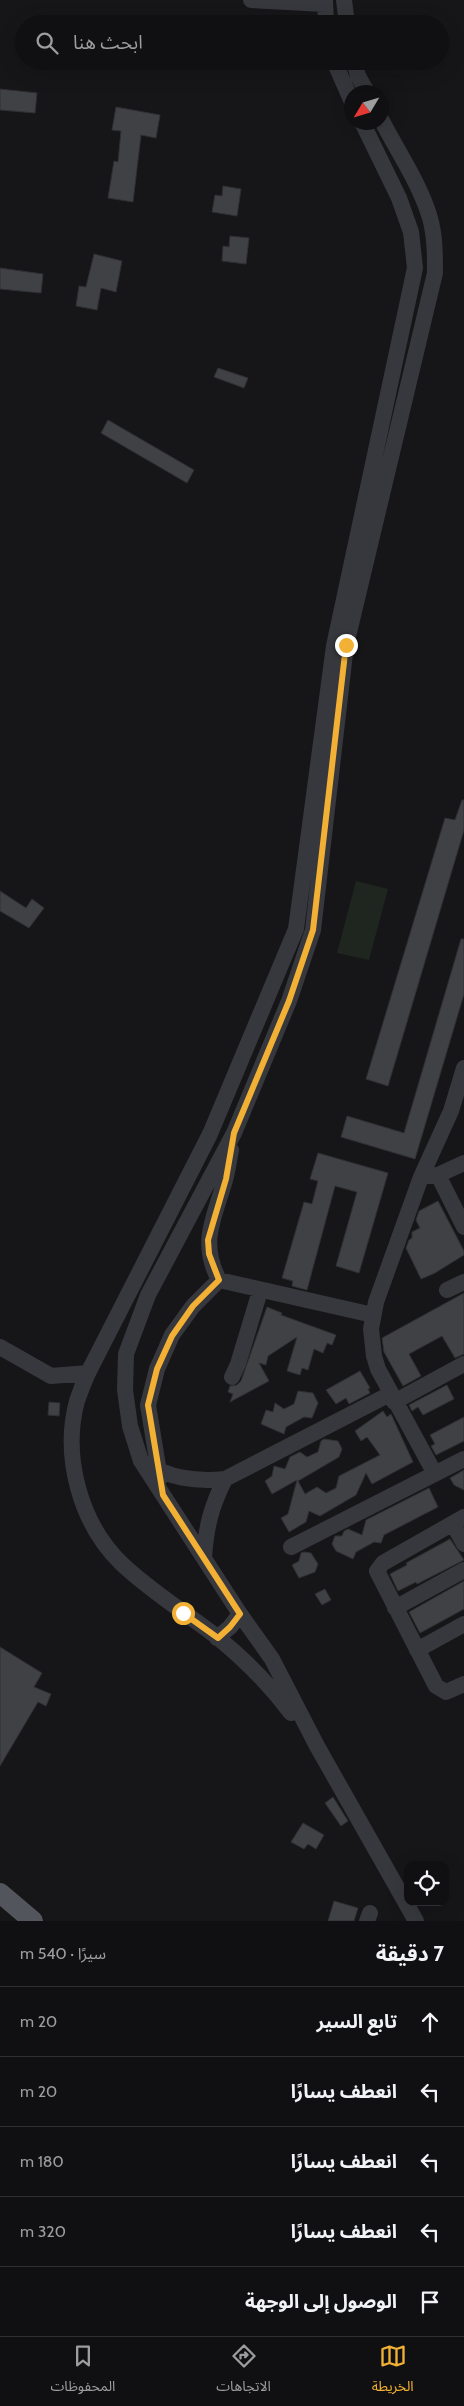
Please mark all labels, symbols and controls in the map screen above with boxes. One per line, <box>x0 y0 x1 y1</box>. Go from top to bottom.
search box <box>15 15 449 70</box>
icon: search <box>33 29 61 57</box>
text: ابحث هنا <box>73 31 143 54</box>
north arrow <box>344 85 389 130</box>
route end <box>335 634 358 657</box>
route start <box>172 1602 195 1625</box>
map controls <box>404 1861 449 1906</box>
button: locate <box>404 1861 449 1906</box>
text: 7 دقيقة <box>376 1941 444 1966</box>
text: سيرًا · 540 m <box>20 1944 106 1963</box>
icon: ahead <box>416 2008 444 2036</box>
text: تابع السير <box>316 2010 397 2033</box>
text: 20 m <box>20 2012 57 2031</box>
icon: left <box>416 2078 444 2106</box>
text: انعطف يسارًا <box>291 2080 397 2103</box>
text: 20 m <box>20 2082 57 2101</box>
icon: left <box>416 2148 444 2176</box>
text: انعطف يسارًا <box>291 2150 397 2173</box>
text: 180 m <box>20 2152 64 2171</box>
icon: left <box>416 2218 444 2246</box>
text: انعطف يسارًا <box>291 2220 397 2243</box>
text: 320 m <box>20 2222 66 2241</box>
icon: arrive <box>416 2288 444 2316</box>
text: الوصول إلى الوجهة <box>245 2290 397 2313</box>
tab: المحفوظات <box>50 2342 115 2401</box>
tab: الاتجاهات <box>216 2342 271 2401</box>
tab: الخريطة <box>372 2342 414 2401</box>

